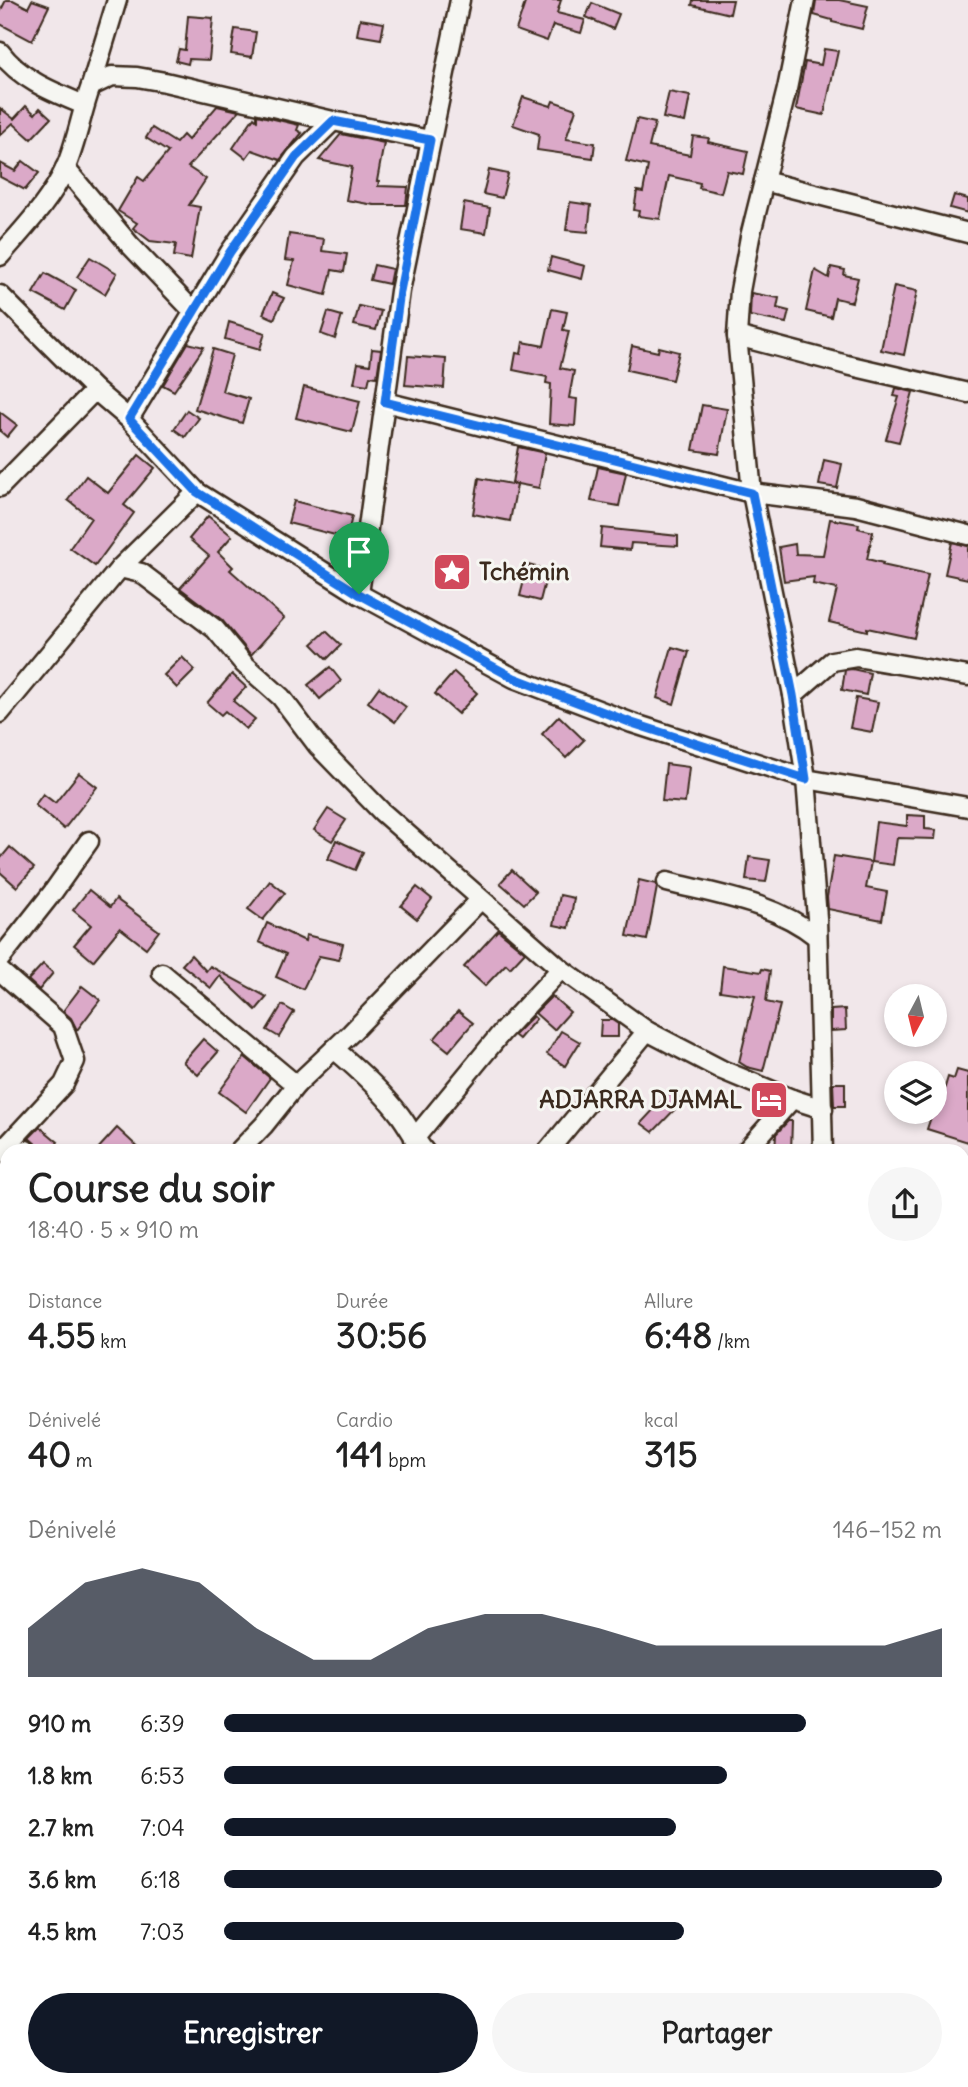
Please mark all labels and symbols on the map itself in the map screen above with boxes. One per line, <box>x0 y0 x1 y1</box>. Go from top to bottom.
pin <box>329 522 389 594</box>
place icon: Tchémin <box>431 551 473 593</box>
place label: Tchémin <box>479 556 569 586</box>
north arrow <box>884 984 947 1046</box>
hotel icon: ADJARRA DJAMAL <box>748 1079 790 1121</box>
place label: ADJARRA DJAMAL <box>539 1084 742 1114</box>

